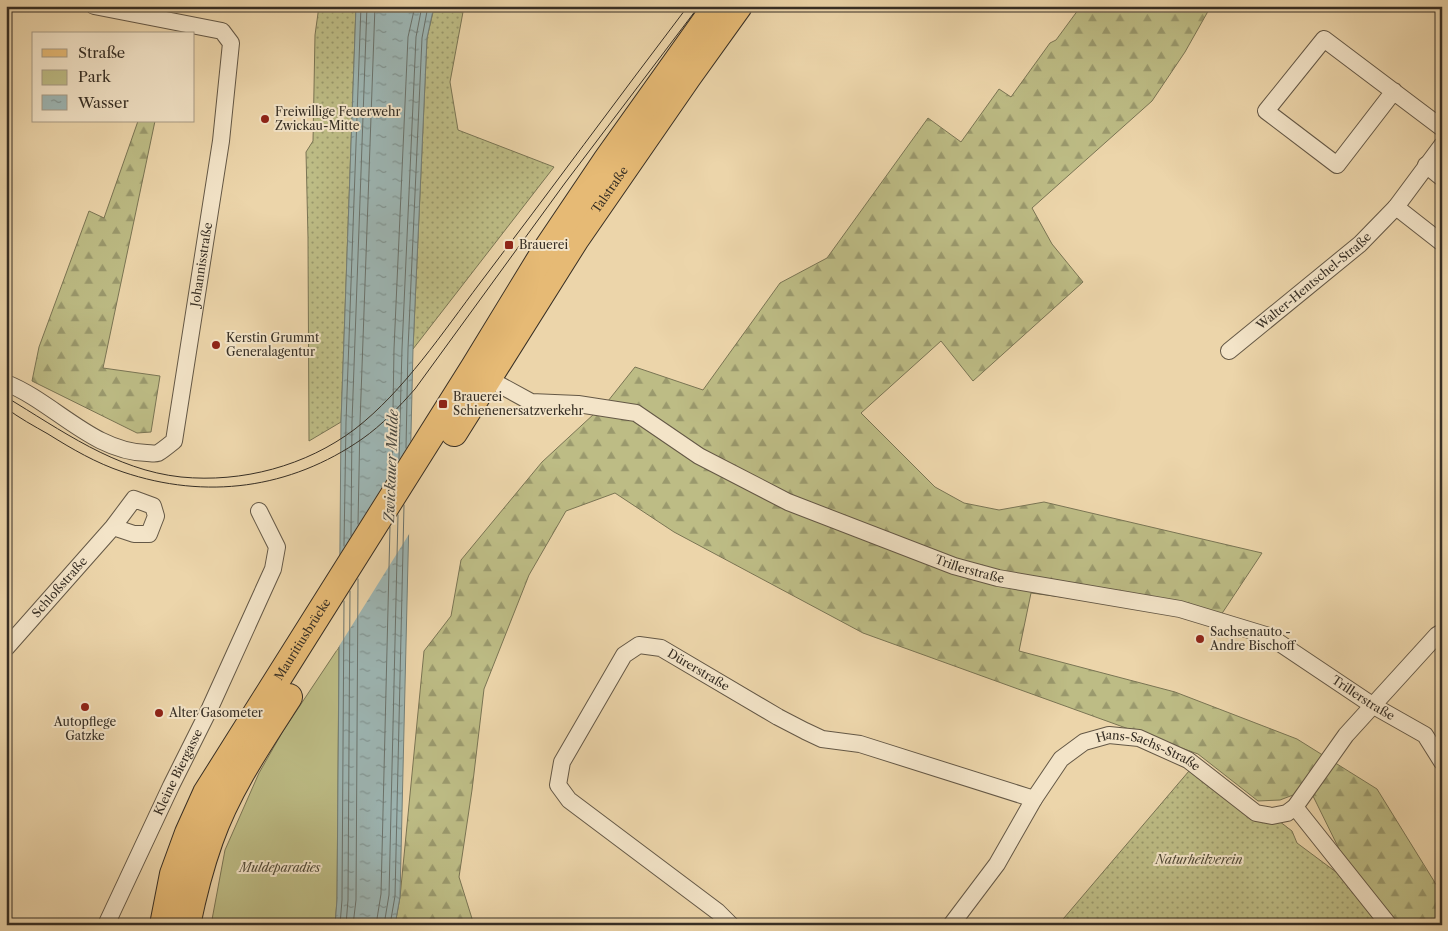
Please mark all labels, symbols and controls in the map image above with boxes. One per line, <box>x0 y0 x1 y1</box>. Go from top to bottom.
legend <box>32 32 195 122</box>
text: Straße <box>78 43 125 62</box>
text: Park <box>78 67 112 86</box>
text: Wasser <box>77 93 129 112</box>
place label: Freiwillige Feuerwehr Zwickau-Mitte <box>275 104 401 133</box>
marker: Freiwillige Feuerwehr Zwickau-Mitte <box>259 113 271 125</box>
street label: Talstraße <box>588 163 631 216</box>
street label: Johannisstraße <box>187 221 215 310</box>
street label: Walter-Hentschel-Straße <box>1253 229 1374 333</box>
place label: Brauerei <box>519 237 568 252</box>
marker: Brauerei <box>503 239 515 251</box>
place label: Kerstin Grummt Generalagentur <box>226 330 320 359</box>
marker: Kerstin Grummt Generalagentur <box>210 339 222 351</box>
place label: Brauerei Schienenersatzverkehr <box>453 389 584 418</box>
marker: Brauerei Schienenersatzverkehr <box>437 398 449 410</box>
water label: Zwickauer Mulde <box>380 408 402 524</box>
street label: Trillerstraße <box>933 551 1006 586</box>
street label: Schloßstraße <box>28 553 90 620</box>
street label: Mauritiusbrücke <box>271 595 334 683</box>
place label: Sachsenauto - Andre Bischoff <box>1209 624 1297 653</box>
marker: Sachsenauto - Andre Bischoff <box>1194 633 1206 645</box>
street label: Dürerstraße <box>665 645 733 694</box>
street label: Trillerstraße <box>1329 672 1398 723</box>
marker: Autopflege Gatzke <box>79 701 91 713</box>
place label: Alter Gasometer <box>168 705 263 720</box>
marker: Alter Gasometer <box>153 707 165 719</box>
place label: Autopflege Gatzke <box>53 714 116 743</box>
street label: Kleine Biergasse <box>150 726 205 818</box>
street label: Hans-Sachs-Straße <box>1094 727 1204 774</box>
park label: Naturheilverein <box>1154 852 1243 867</box>
park label: Muldeparadies <box>237 860 321 875</box>

